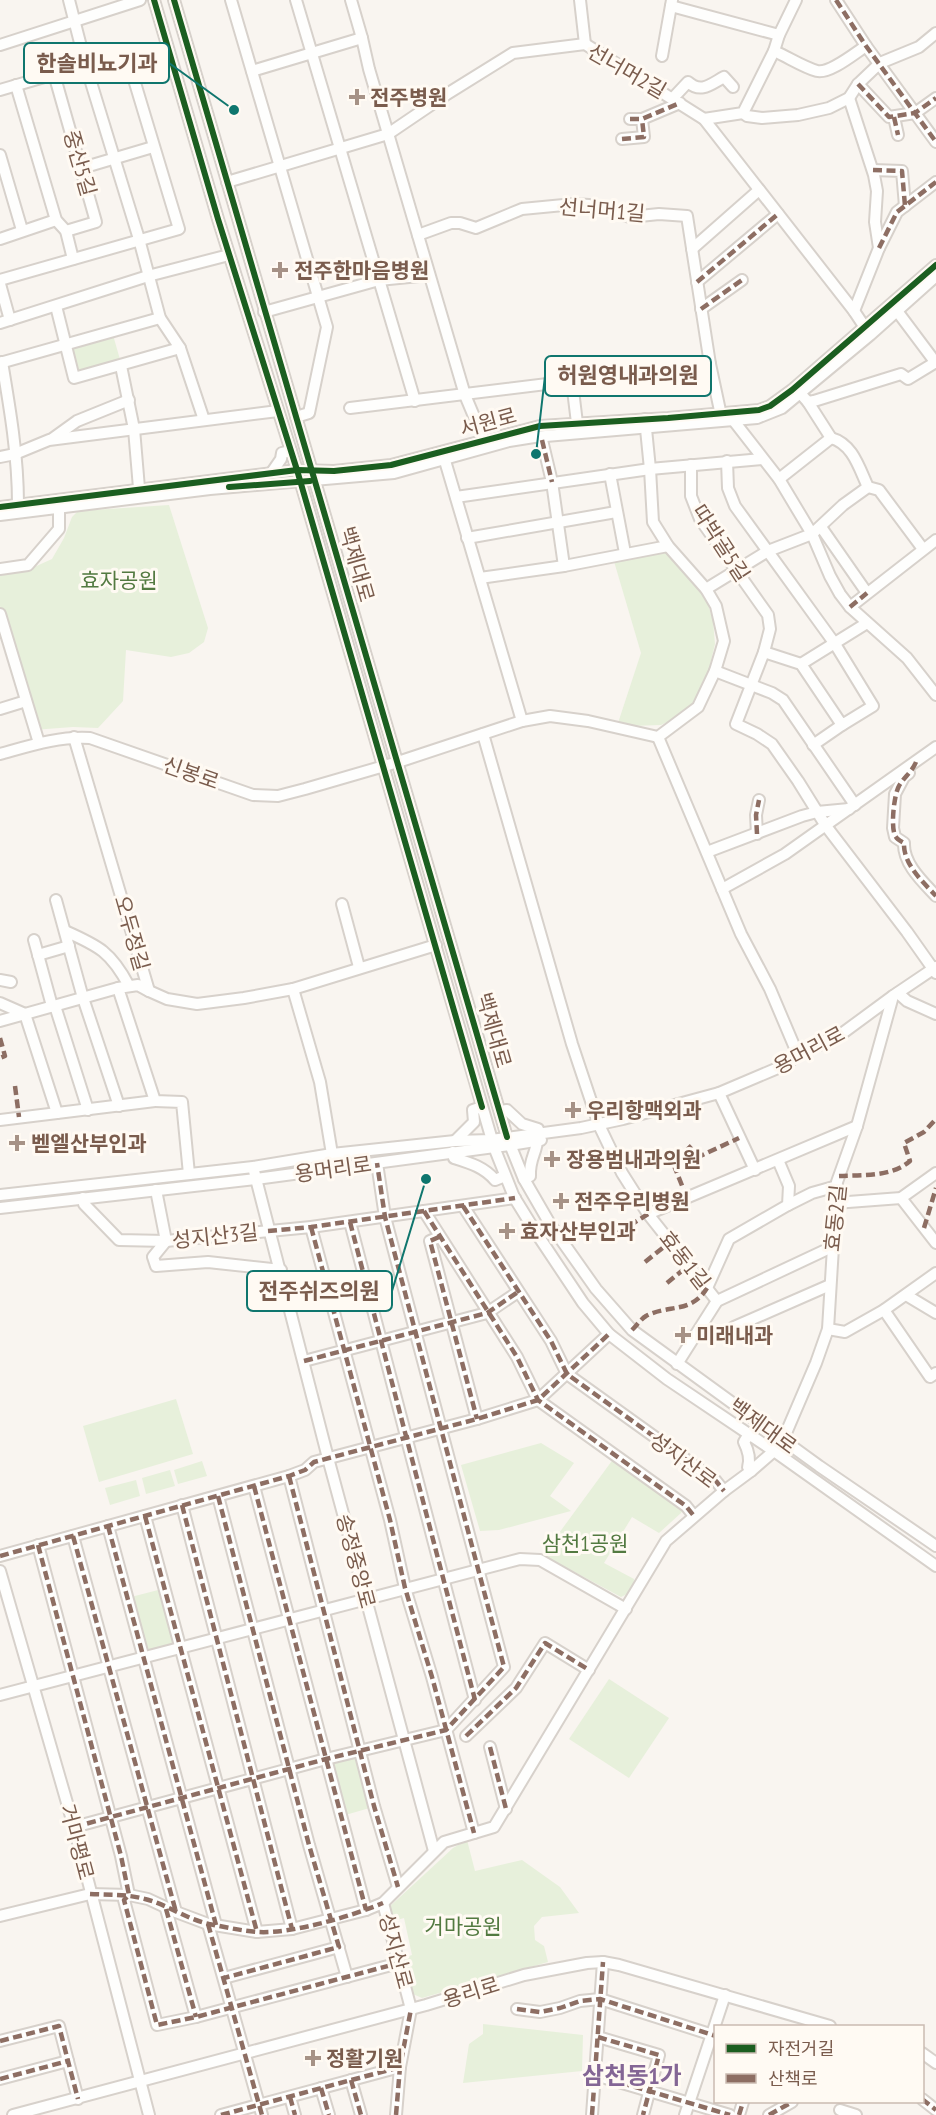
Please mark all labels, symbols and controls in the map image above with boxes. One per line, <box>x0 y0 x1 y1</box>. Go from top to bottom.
street label: 선너머2길 <box>583 38 671 104</box>
callout: 한솔비뇨기과 <box>24 43 169 83</box>
text: 한솔비뇨기과 <box>36 49 158 77</box>
place label: 전주병원 <box>370 84 447 111</box>
marker: 전주병원 <box>348 88 366 106</box>
street label: 중산5길 <box>58 127 102 199</box>
street label: 선너머1길 <box>558 193 646 227</box>
place label: 전주한마음병원 <box>294 257 429 284</box>
marker: 전주한마음병원 <box>271 261 289 279</box>
callout: 허원영내과의원 <box>545 356 711 396</box>
text: 허원영내과의원 <box>557 361 699 389</box>
street label: 서원로 <box>457 401 519 443</box>
street label: 따박골5길 <box>686 499 756 587</box>
street label: 백제대로 <box>333 523 381 605</box>
park label: 효자공원 <box>80 567 158 594</box>
street label: 신봉로 <box>159 751 223 795</box>
street label: 오두정길 <box>108 892 156 974</box>
street label: 백제대로 <box>470 989 518 1071</box>
street label: 용머리로 <box>769 1020 849 1080</box>
place label: 우리항맥외과 <box>586 1097 702 1124</box>
marker: 우리항맥외과 <box>564 1101 582 1119</box>
place label: 벧엘산부인과 <box>31 1130 147 1157</box>
marker: 벧엘산부인과 <box>8 1134 26 1152</box>
place label: 장용범내과의원 <box>566 1146 701 1173</box>
street label: 용머리로 <box>293 1150 373 1188</box>
marker: 장용범내과의원 <box>543 1150 561 1168</box>
street label: 효동2길 <box>818 1183 852 1253</box>
place label: 전주우리병원 <box>574 1188 690 1215</box>
marker: 전주우리병원 <box>552 1192 570 1210</box>
street label: 성지산3길 <box>170 1218 260 1254</box>
place label: 효자산부인과 <box>520 1218 636 1245</box>
marker: 효자산부인과 <box>498 1222 516 1240</box>
street label: 효동1길 <box>654 1225 716 1295</box>
callout: 전주쉬즈의원 <box>247 1271 392 1311</box>
text: 전주쉬즈의원 <box>258 1277 380 1305</box>
place label: 미래내과 <box>696 1322 773 1349</box>
marker: 미래내과 <box>674 1326 692 1344</box>
street label: 백제대로 <box>724 1392 802 1460</box>
street label: 성지산로 <box>644 1426 722 1494</box>
street label: 송정중앙로 <box>330 1511 382 1611</box>
park label: 삼천1공원 <box>542 1530 628 1557</box>
street label: 거마평로 <box>54 1801 100 1883</box>
street label: 성지산로 <box>373 1910 419 1992</box>
park label: 거마공원 <box>424 1913 502 1940</box>
street label: 용리로 <box>439 1971 503 2013</box>
legend <box>714 2025 924 2103</box>
text: 자전거길 <box>768 2037 834 2060</box>
place label: 정활기원 <box>326 2045 403 2072</box>
marker: 정활기원 <box>304 2049 322 2067</box>
district label: 삼천동1가 <box>582 2060 682 2091</box>
text: 산책로 <box>768 2067 818 2090</box>

